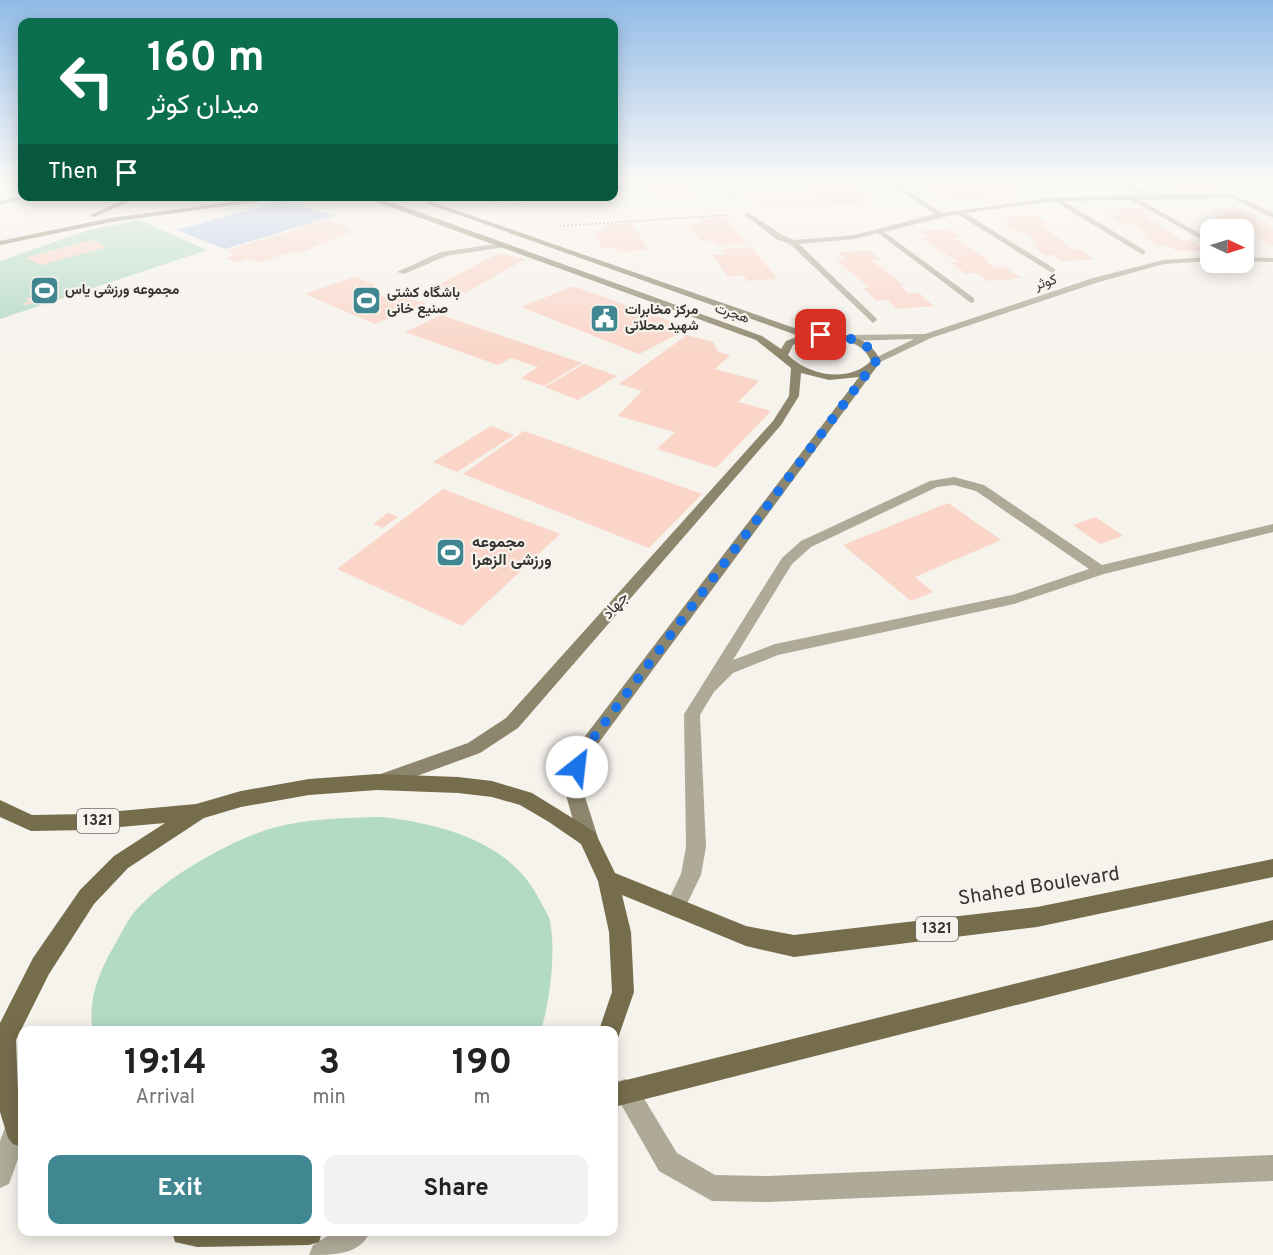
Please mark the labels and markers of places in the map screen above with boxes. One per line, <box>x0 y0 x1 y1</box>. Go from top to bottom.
sports icon: مجموعه ورزشی یاس <box>28 274 60 306</box>
place label: مجموعه ورزشی یاس <box>65 282 180 299</box>
sports icon: باشگاه کشتی صنیع خانی <box>350 285 382 317</box>
place label: باشگاه کشتی صنیع خانی <box>387 285 460 318</box>
public building icon: مرکز مخابرات شهید محلاتی <box>588 302 620 334</box>
place label: مرکز مخابرات شهید محلاتی <box>625 302 699 335</box>
pin <box>795 309 846 360</box>
place label: مجموعه ورزشی الزهرا <box>472 533 552 571</box>
sports icon: مجموعه ورزشی الزهرا <box>435 536 467 568</box>

